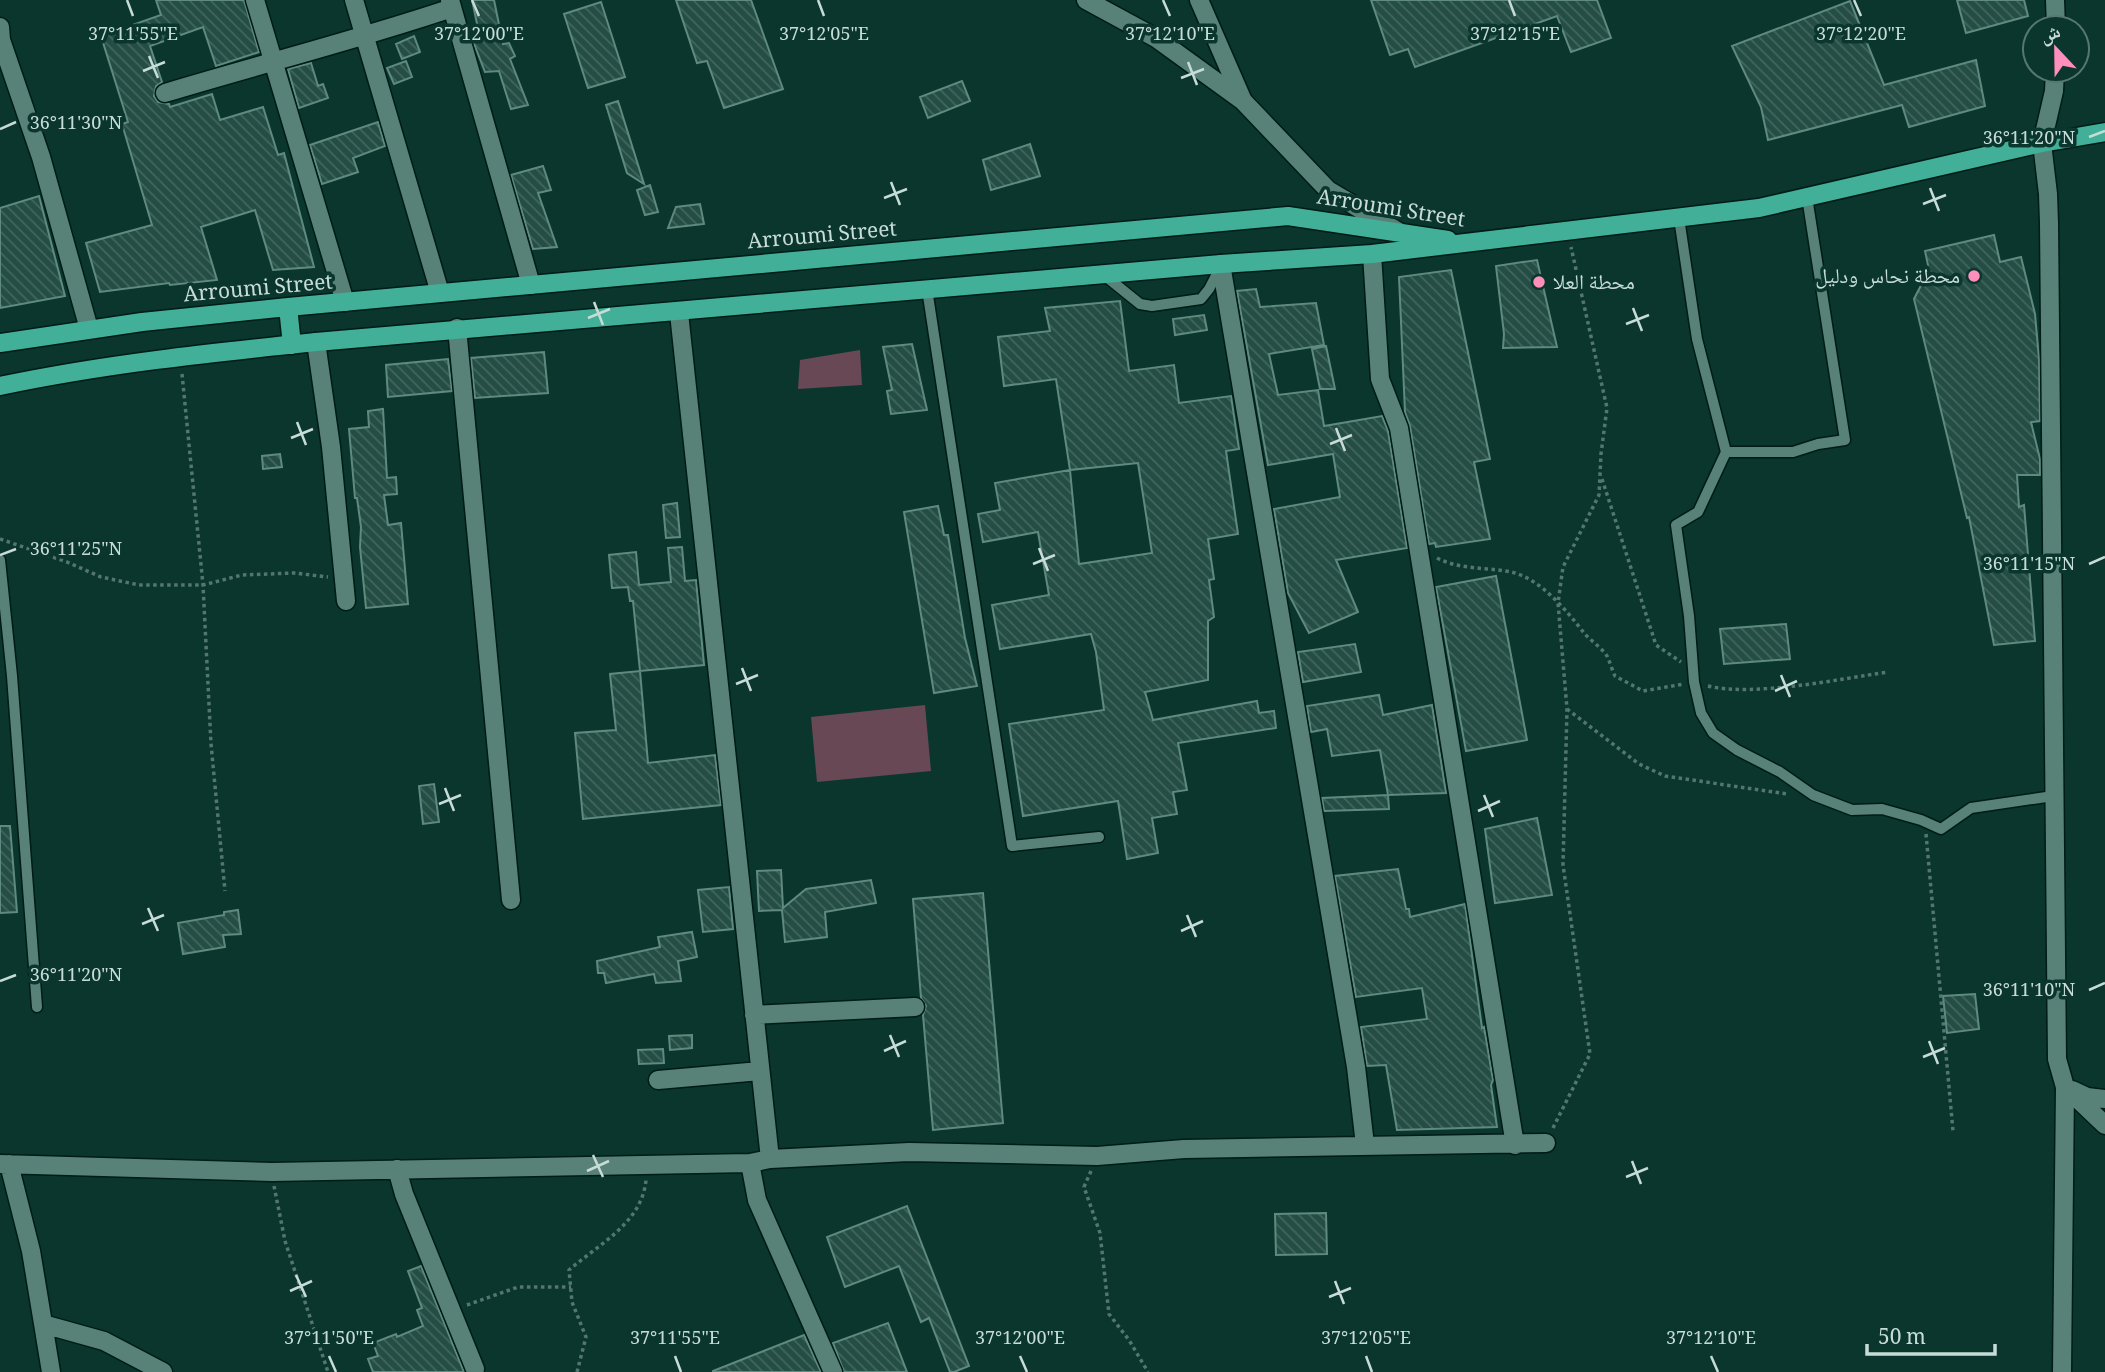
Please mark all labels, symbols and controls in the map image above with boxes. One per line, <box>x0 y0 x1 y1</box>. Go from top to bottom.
north arrow <box>2021 14 2091 84</box>
text: ش <box>2035 17 2066 55</box>
text: 37°11'55"E <box>88 21 178 51</box>
text: 37°12'00"E <box>434 21 524 51</box>
text: 37°12'05"E <box>779 21 869 51</box>
text: 37°12'10"E <box>1125 21 1215 51</box>
text: 37°12'15"E <box>1470 21 1560 51</box>
text: 37°12'20"E <box>1816 21 1906 51</box>
text: 36°11'30"N <box>30 110 123 140</box>
text: 36°11'20"N <box>1983 125 2076 155</box>
street label: Arroumi Street <box>1314 181 1467 239</box>
street label: Arroumi Street <box>746 214 898 261</box>
place label: محطة نحاس ودليل <box>1815 261 1960 296</box>
street label: Arroumi Street <box>182 267 334 314</box>
place label: محطة العلا <box>1553 267 1635 302</box>
marker: محطة نحاس ودليل <box>1966 268 1982 284</box>
marker: محطة العلا <box>1531 274 1547 290</box>
text: 36°11'25"N <box>30 536 123 566</box>
text: 36°11'15"N <box>1983 551 2076 581</box>
text: 36°11'20"N <box>30 962 123 992</box>
text: 36°11'10"N <box>1983 977 2076 1007</box>
scale bar <box>1867 1312 1995 1356</box>
text: 50 m <box>1878 1322 1926 1357</box>
text: 37°11'50"E <box>284 1325 374 1355</box>
text: 37°11'55"E <box>630 1325 720 1355</box>
text: 37°12'00"E <box>975 1325 1065 1355</box>
text: 37°12'05"E <box>1321 1325 1411 1355</box>
text: 37°12'10"E <box>1666 1325 1756 1355</box>

